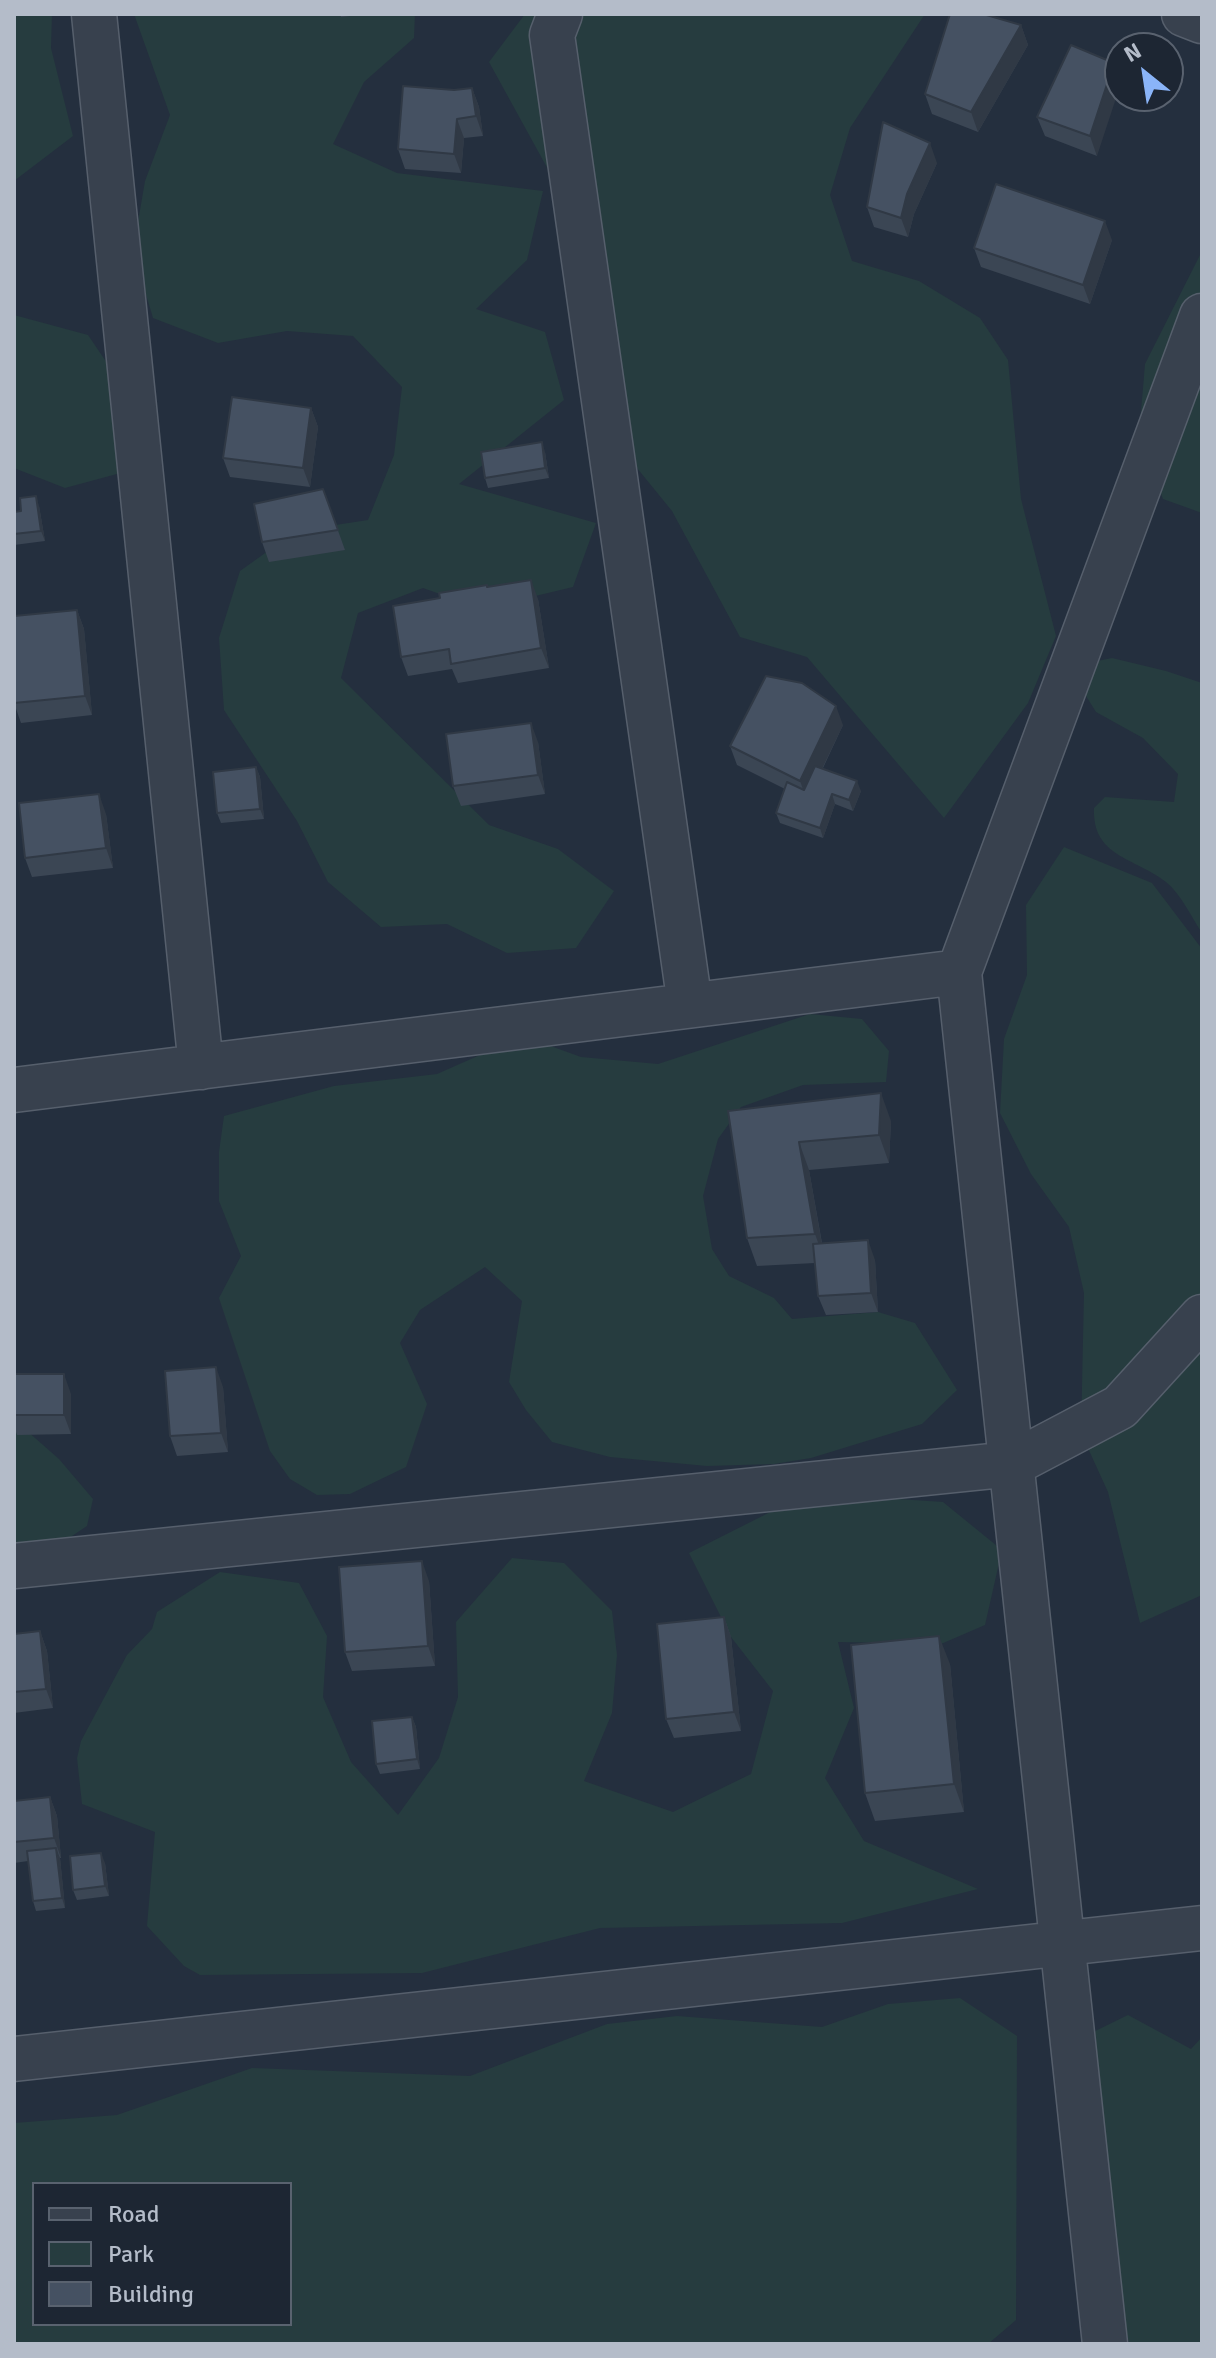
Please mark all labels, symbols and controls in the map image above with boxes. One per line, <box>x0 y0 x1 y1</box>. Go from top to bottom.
north arrow <box>1104 32 1184 112</box>
text: N <box>1119 37 1146 68</box>
legend <box>32 2182 292 2326</box>
text: Road <box>108 2199 159 2229</box>
text: Park <box>108 2239 154 2269</box>
text: Building <box>108 2279 194 2309</box>

